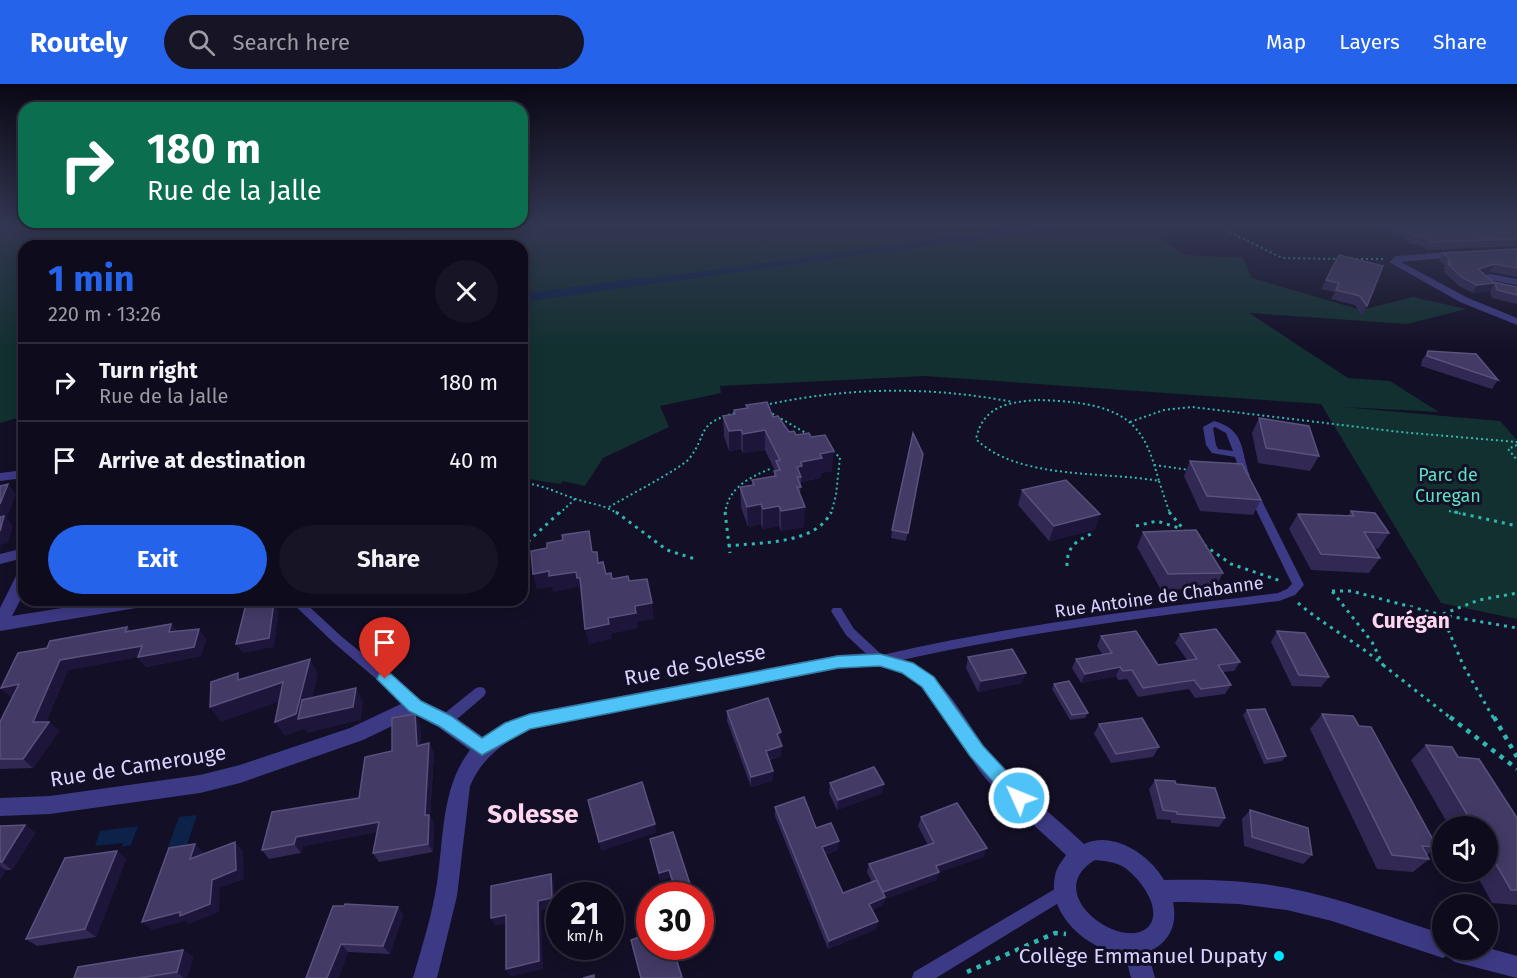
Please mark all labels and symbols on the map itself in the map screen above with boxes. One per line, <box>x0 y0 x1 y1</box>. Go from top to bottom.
park label: Parc de Curegan <box>1415 464 1481 507</box>
street label: Rue Antoine de Chabanne <box>1053 571 1265 623</box>
district label: Curégan <box>1372 608 1450 634</box>
pin <box>359 617 410 679</box>
street label: Rue de Solesse <box>622 639 768 691</box>
street label: Rue de Camerouge <box>48 739 228 793</box>
position arrow <box>987 766 1051 830</box>
district label: Solesse <box>487 799 579 830</box>
speed limit sign: 30 <box>636 882 714 960</box>
place label: Collège Emmanuel Dupaty <box>1019 943 1268 969</box>
marker: Collège Emmanuel Dupaty <box>1272 949 1286 963</box>

